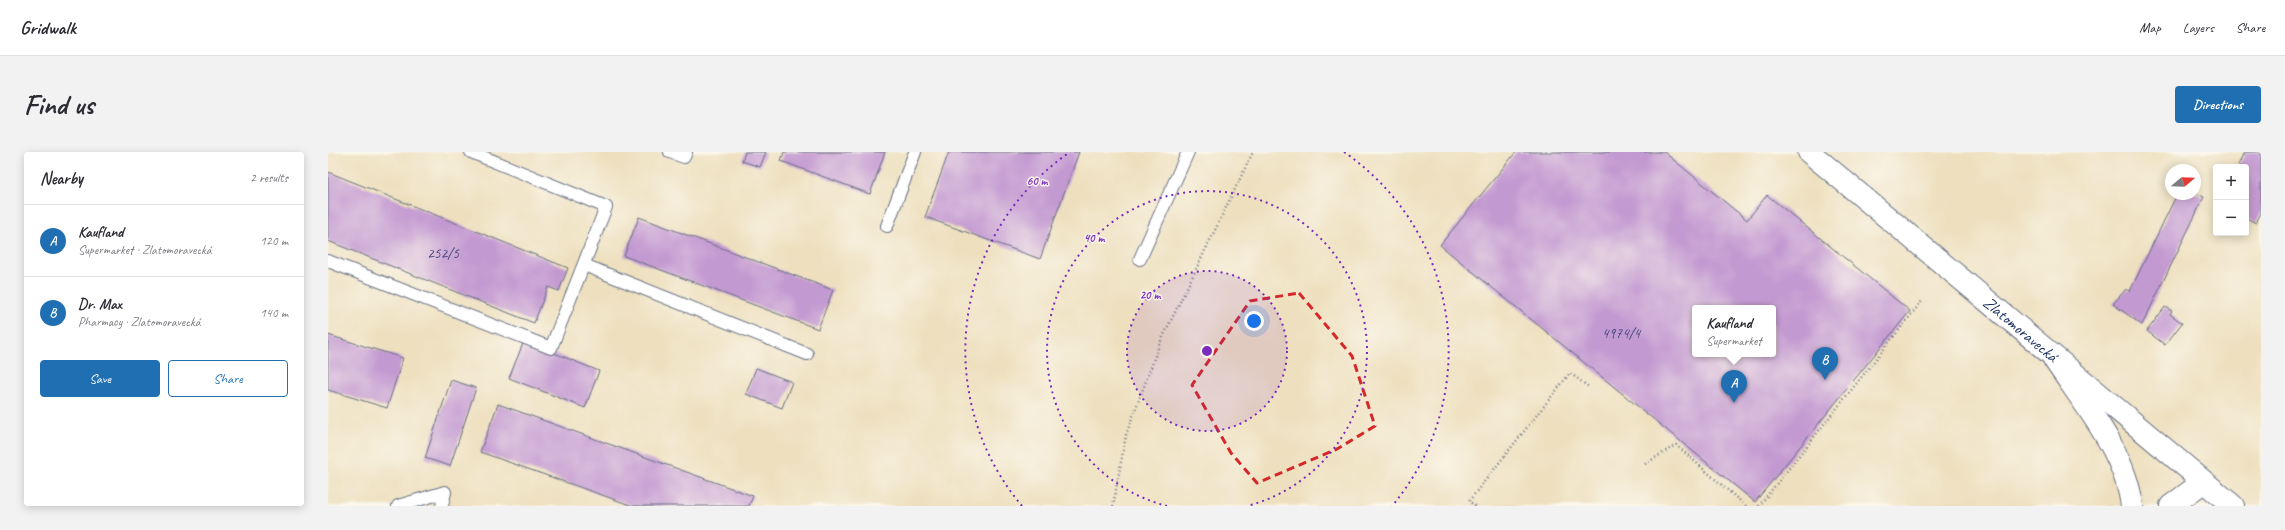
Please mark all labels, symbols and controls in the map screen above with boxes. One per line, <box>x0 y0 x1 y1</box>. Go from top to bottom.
text: Gridwalk <box>20 16 76 40</box>
text: Map <box>2139 19 2161 36</box>
text: Layers <box>2183 19 2214 36</box>
text: Share <box>2236 19 2265 36</box>
button: Directions <box>2175 86 2261 123</box>
text: Find us <box>24 87 94 122</box>
north arrow <box>2165 164 2201 200</box>
map controls <box>2213 164 2249 236</box>
button: + <box>2213 164 2249 200</box>
text: Nearby <box>40 168 83 189</box>
text: 2 results <box>250 170 288 186</box>
text: 60 m <box>1027 173 1049 189</box>
button: − <box>2213 200 2249 236</box>
text: Kaufland <box>78 223 123 242</box>
text: 40 m <box>1084 230 1105 246</box>
text: A <box>50 233 56 249</box>
text: 120 m <box>260 233 288 249</box>
text: Supermarket · Zlatomoravecká <box>78 242 212 258</box>
house number: 252/5 <box>427 244 460 263</box>
text: 20 m <box>1140 287 1161 303</box>
street label: Zlatomoravecká <box>1979 292 2063 368</box>
text: Dr. Max <box>78 295 122 314</box>
text: B <box>50 305 56 321</box>
text: 140 m <box>260 305 288 321</box>
popup <box>1692 305 1776 357</box>
your location <box>1244 311 1264 331</box>
text: Pharmacy · Zlatomoravecká <box>78 314 200 330</box>
text: Kaufland <box>1706 314 1752 333</box>
house number: 4974/4 <box>1602 324 1642 343</box>
text: Supermarket <box>1706 333 1762 349</box>
centre of rings <box>1200 344 1214 358</box>
pin: B <box>1812 347 1838 380</box>
button: Save <box>40 360 160 397</box>
button: Share <box>168 360 288 397</box>
pin: A <box>1721 370 1747 403</box>

